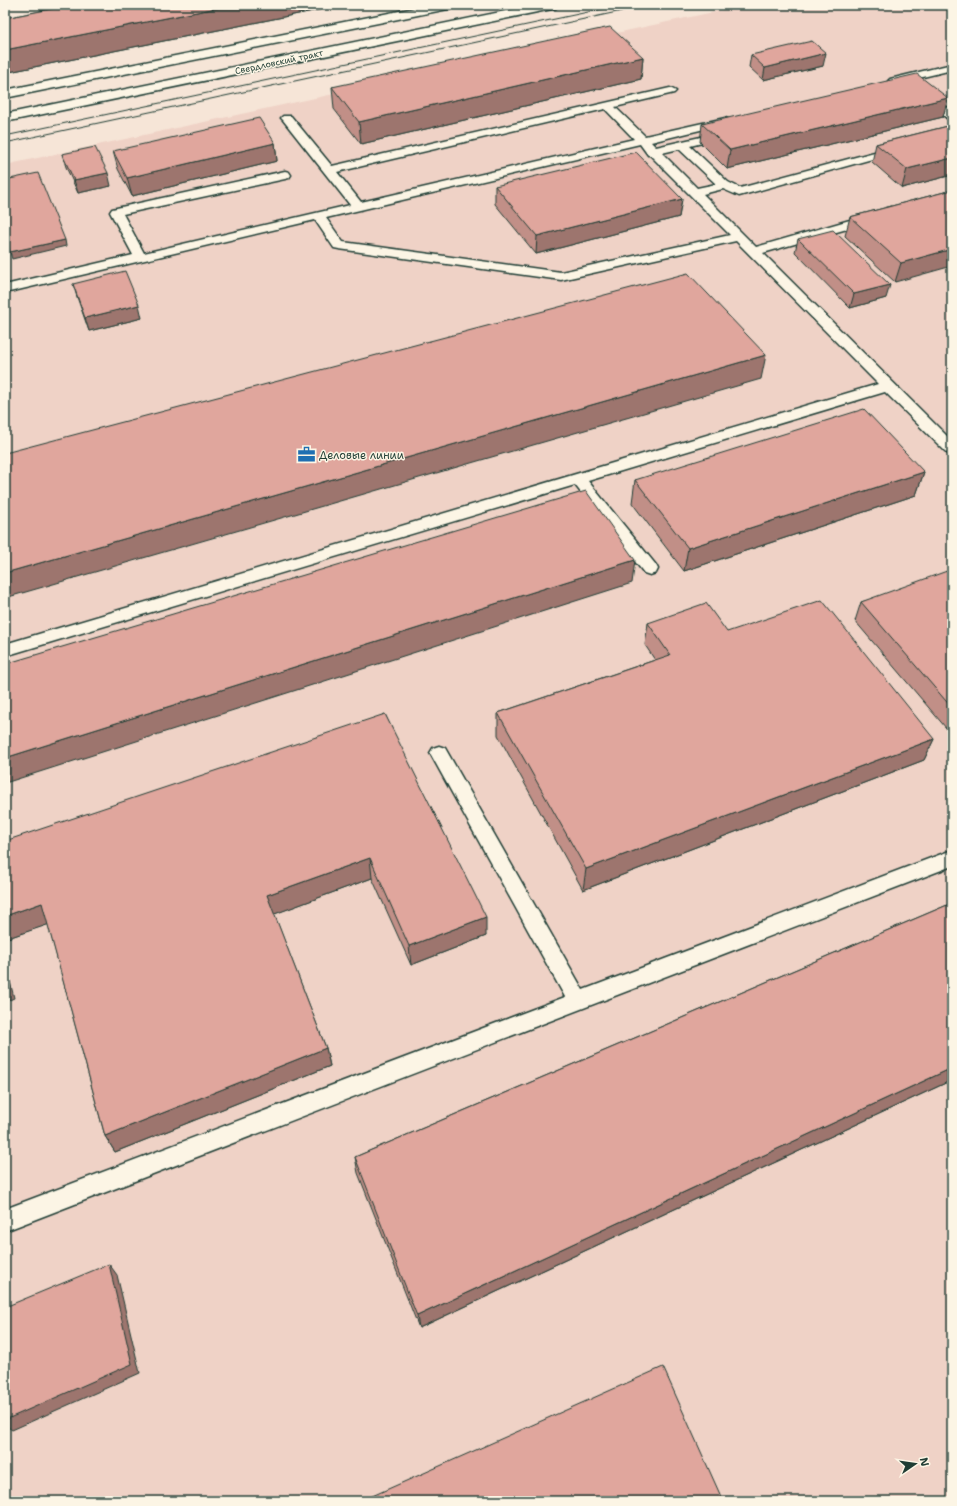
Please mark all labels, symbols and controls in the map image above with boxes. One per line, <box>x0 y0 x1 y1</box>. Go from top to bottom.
street label: Свердловский тракт <box>234 47 324 77</box>
office icon: Деловые линии <box>296 445 316 465</box>
place label: Деловые линии <box>319 448 404 463</box>
north arrow <box>895 1444 935 1484</box>
text: N <box>916 1456 933 1468</box>

